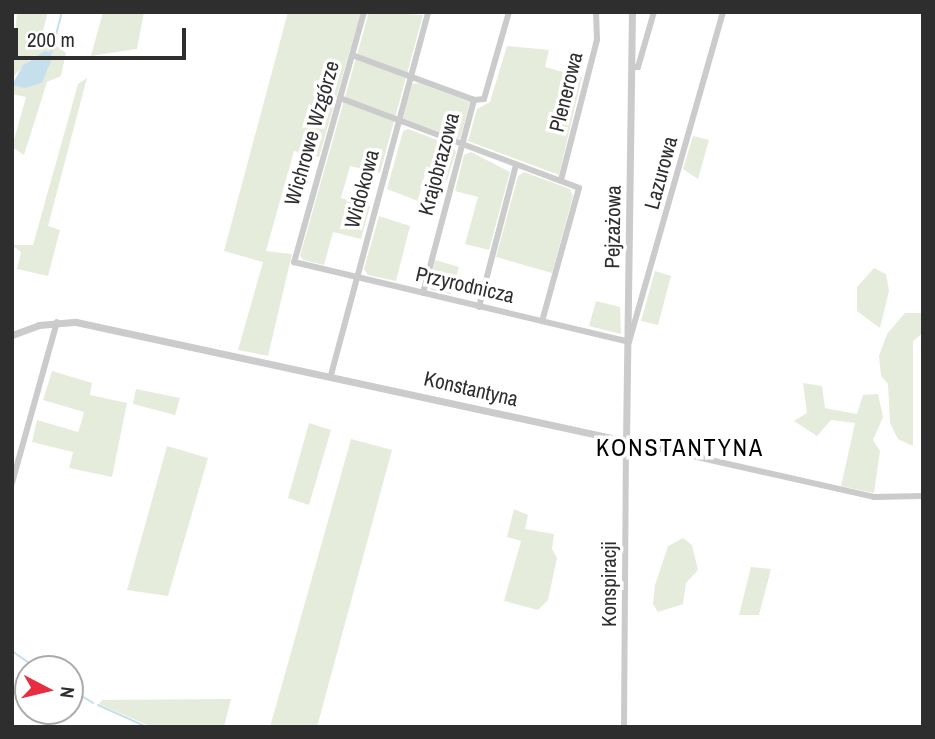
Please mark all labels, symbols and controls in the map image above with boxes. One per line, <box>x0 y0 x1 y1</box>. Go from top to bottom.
scale bar <box>18 14 189 58</box>
text: 200 m <box>27 25 75 54</box>
street label: Plenerowa <box>544 49 588 135</box>
street label: Wichrowe Wzgórze <box>279 58 345 208</box>
street label: Krajobrazowa <box>413 110 465 218</box>
street label: Lazurowa <box>639 134 683 212</box>
street label: Widokowa <box>339 147 385 231</box>
street label: Pejzażowa <box>600 185 626 269</box>
street label: Przyrodnicza <box>413 261 517 309</box>
street label: Konstantyna <box>422 366 520 412</box>
district label: KONSTANTYNA <box>597 434 763 462</box>
street label: Konspiracji <box>596 541 622 627</box>
north arrow <box>14 655 84 725</box>
text: N <box>54 685 81 699</box>

